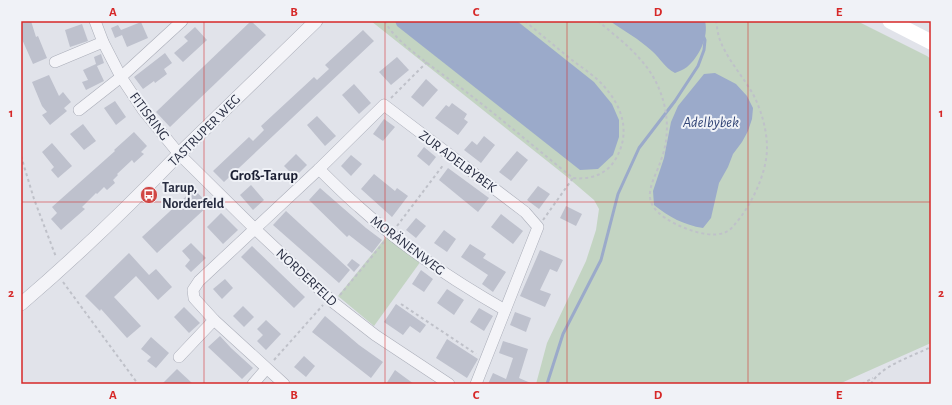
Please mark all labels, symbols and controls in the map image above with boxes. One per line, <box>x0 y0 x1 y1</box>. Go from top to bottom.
text: A <box>109 6 117 19</box>
text: B <box>290 6 298 19</box>
text: C <box>473 6 480 19</box>
text: D <box>654 6 663 19</box>
text: E <box>836 6 843 19</box>
street label: FITISRING <box>127 90 172 143</box>
street label: TASTRUPER WEG <box>166 92 243 169</box>
text: 1 <box>9 107 13 120</box>
text: 1 <box>939 107 943 120</box>
water label: Adelbybek <box>682 115 739 130</box>
street label: ZUR ADELBYBEK <box>416 128 499 196</box>
district label: Groß-Tarup <box>230 168 298 183</box>
place label: Tarup, Norderfeld <box>162 181 225 211</box>
bus stop icon: Tarup, Norderfeld <box>139 185 159 205</box>
street label: MORÄNENWEG <box>368 212 448 278</box>
street label: NORDERFELD <box>273 246 339 309</box>
text: 2 <box>8 287 14 300</box>
text: 2 <box>938 287 944 300</box>
text: A <box>109 389 117 402</box>
text: B <box>290 389 298 402</box>
text: C <box>473 389 480 402</box>
text: D <box>654 389 663 402</box>
text: E <box>836 389 843 402</box>

